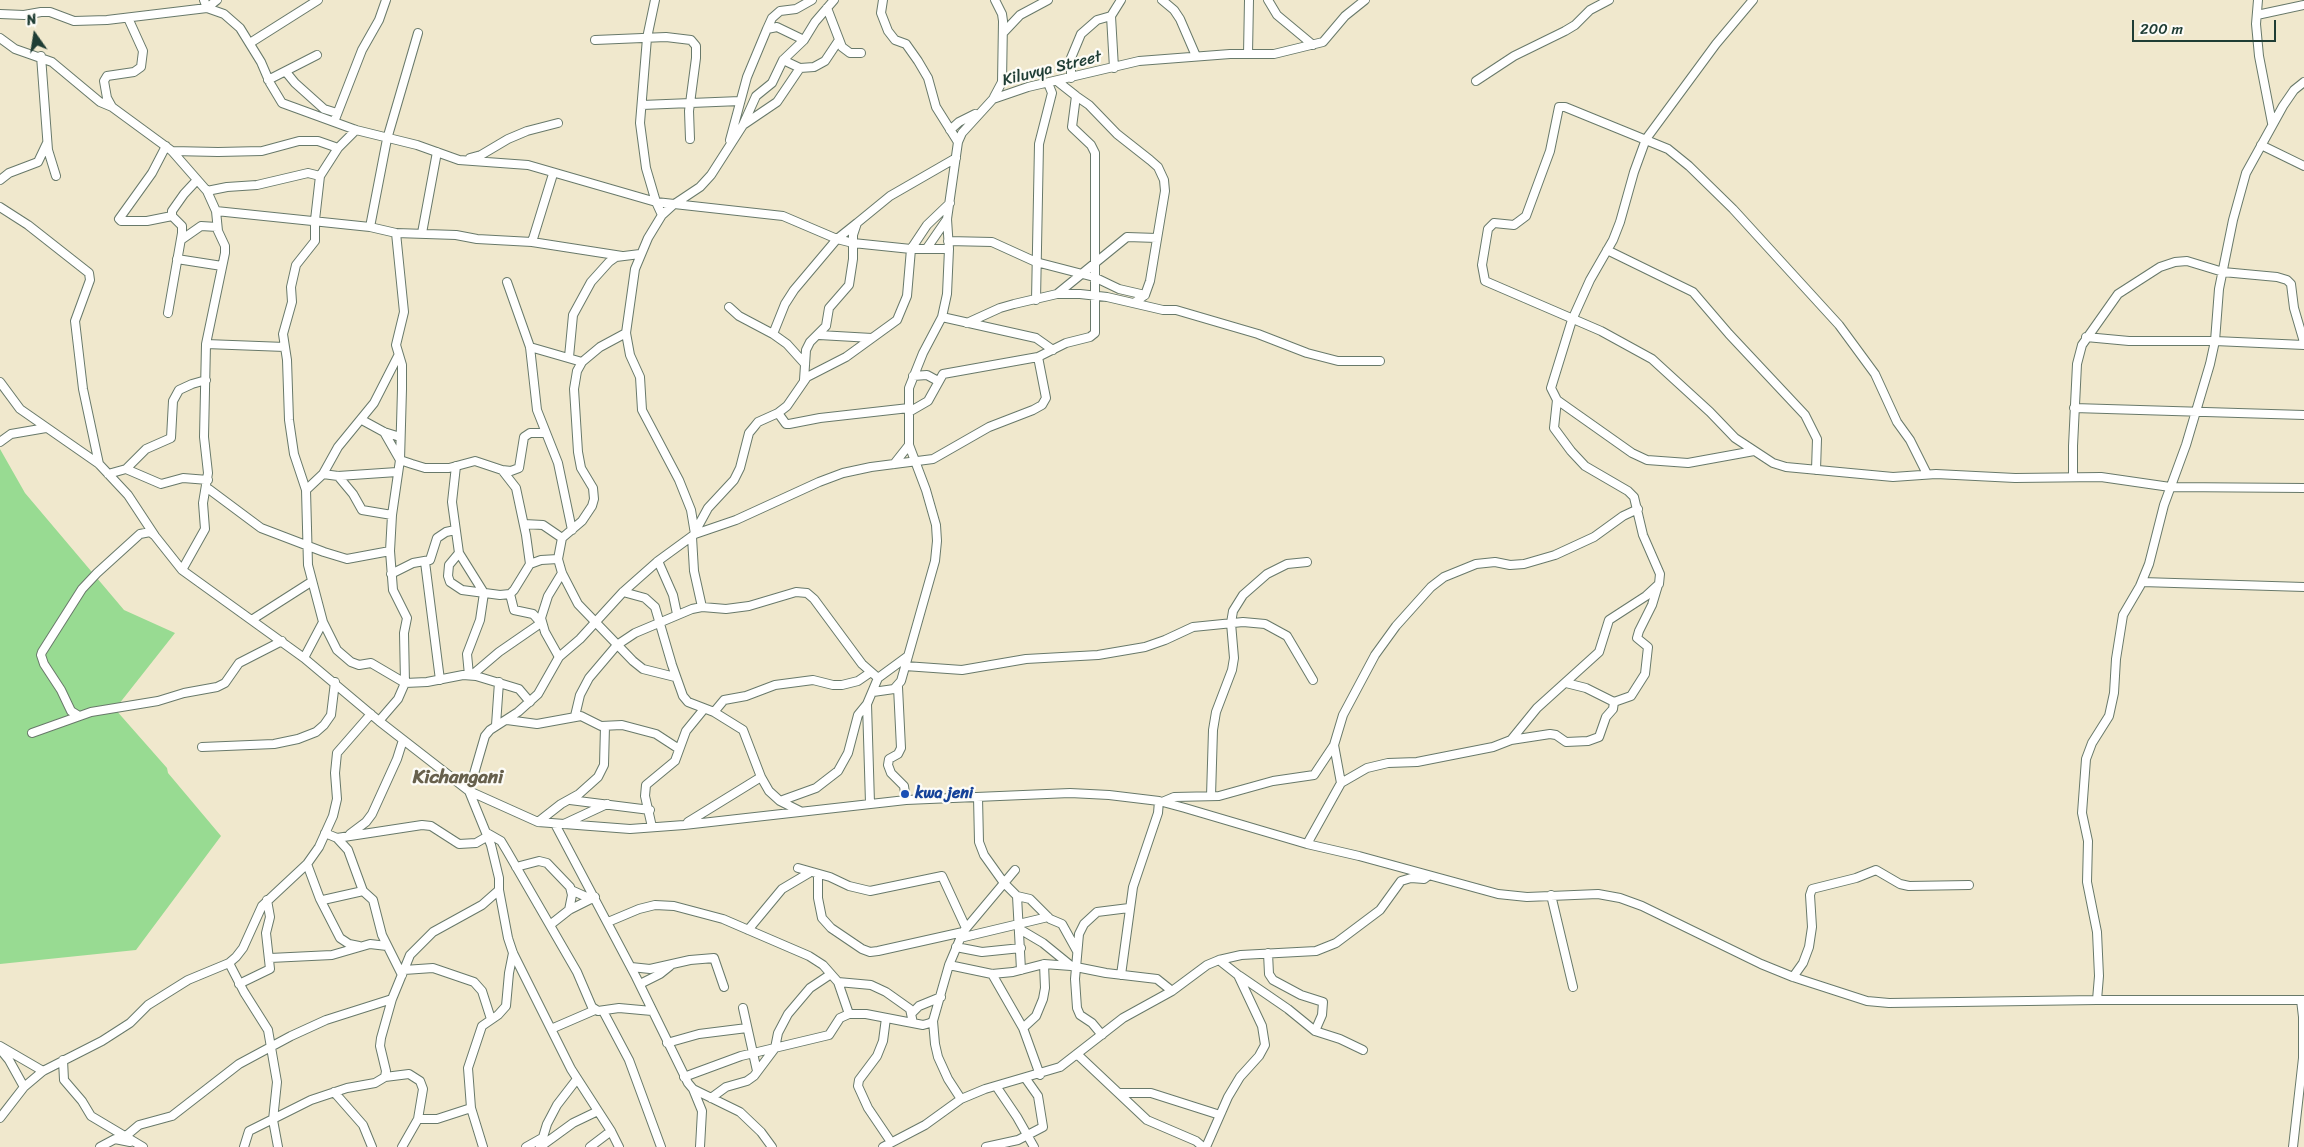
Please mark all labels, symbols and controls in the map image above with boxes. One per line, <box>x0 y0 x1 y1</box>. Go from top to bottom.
text: N <box>24 7 39 33</box>
north arrow <box>10 10 60 60</box>
scale bar <box>2134 10 2278 42</box>
text: 200 m <box>2140 16 2183 42</box>
street label: Kiluvya Street <box>1000 47 1104 91</box>
district label: Kichangani <box>413 767 503 789</box>
place label: kwa jeni <box>915 784 973 804</box>
marker: kwa jeni <box>899 788 911 800</box>

